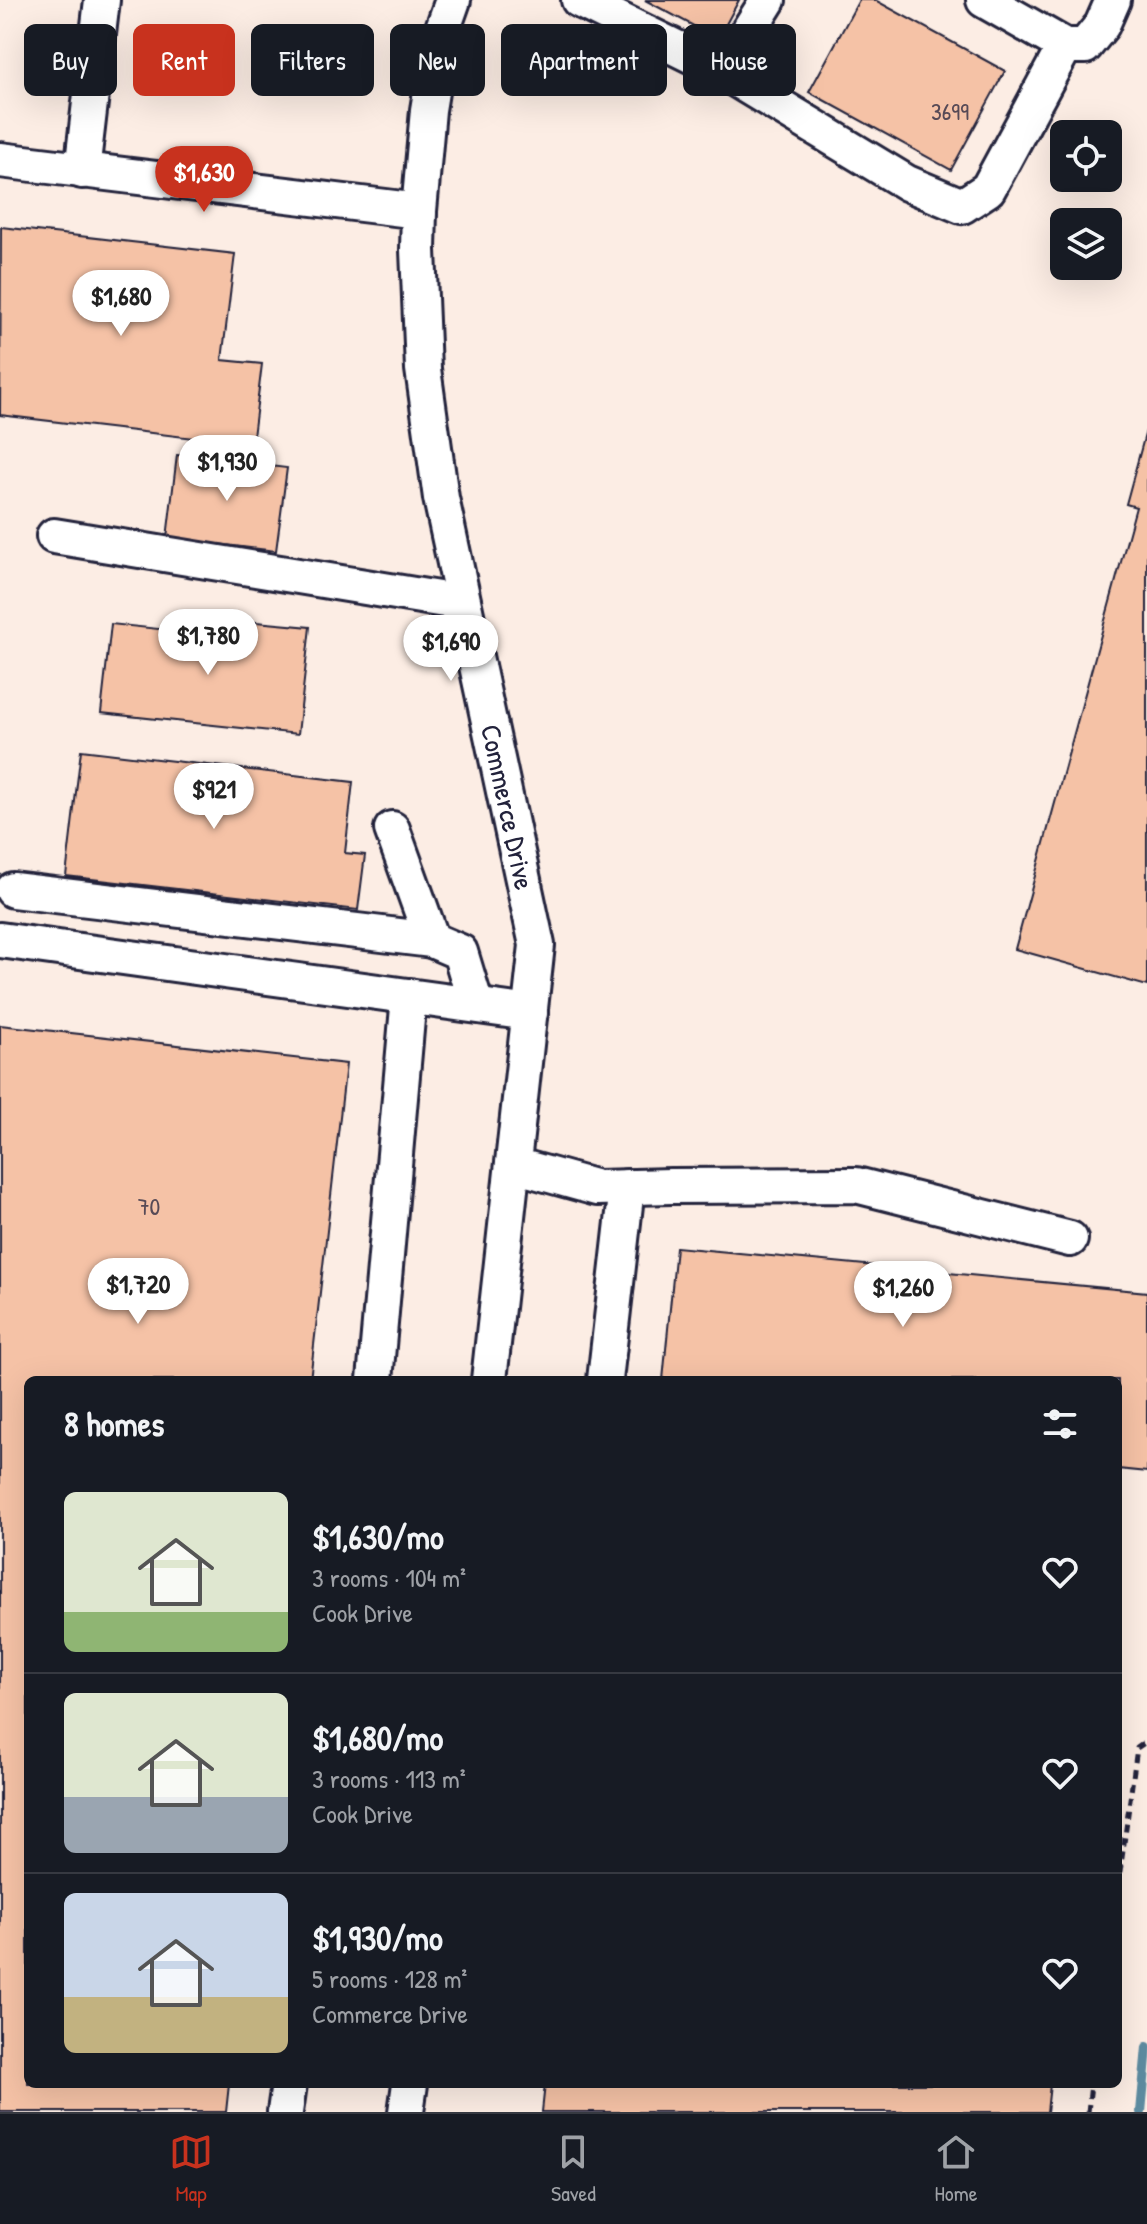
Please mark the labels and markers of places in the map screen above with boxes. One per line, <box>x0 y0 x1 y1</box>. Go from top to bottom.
pin: $1,630 <box>139 146 269 214</box>
pin: $1,680 <box>56 270 186 338</box>
pin: $1,930 <box>162 435 292 503</box>
pin: $1,780 <box>143 609 273 677</box>
pin: $1,690 <box>386 615 516 683</box>
pin: $921 <box>167 763 261 831</box>
pin: $1,720 <box>73 1258 203 1326</box>
pin: $1,260 <box>838 1261 968 1329</box>

